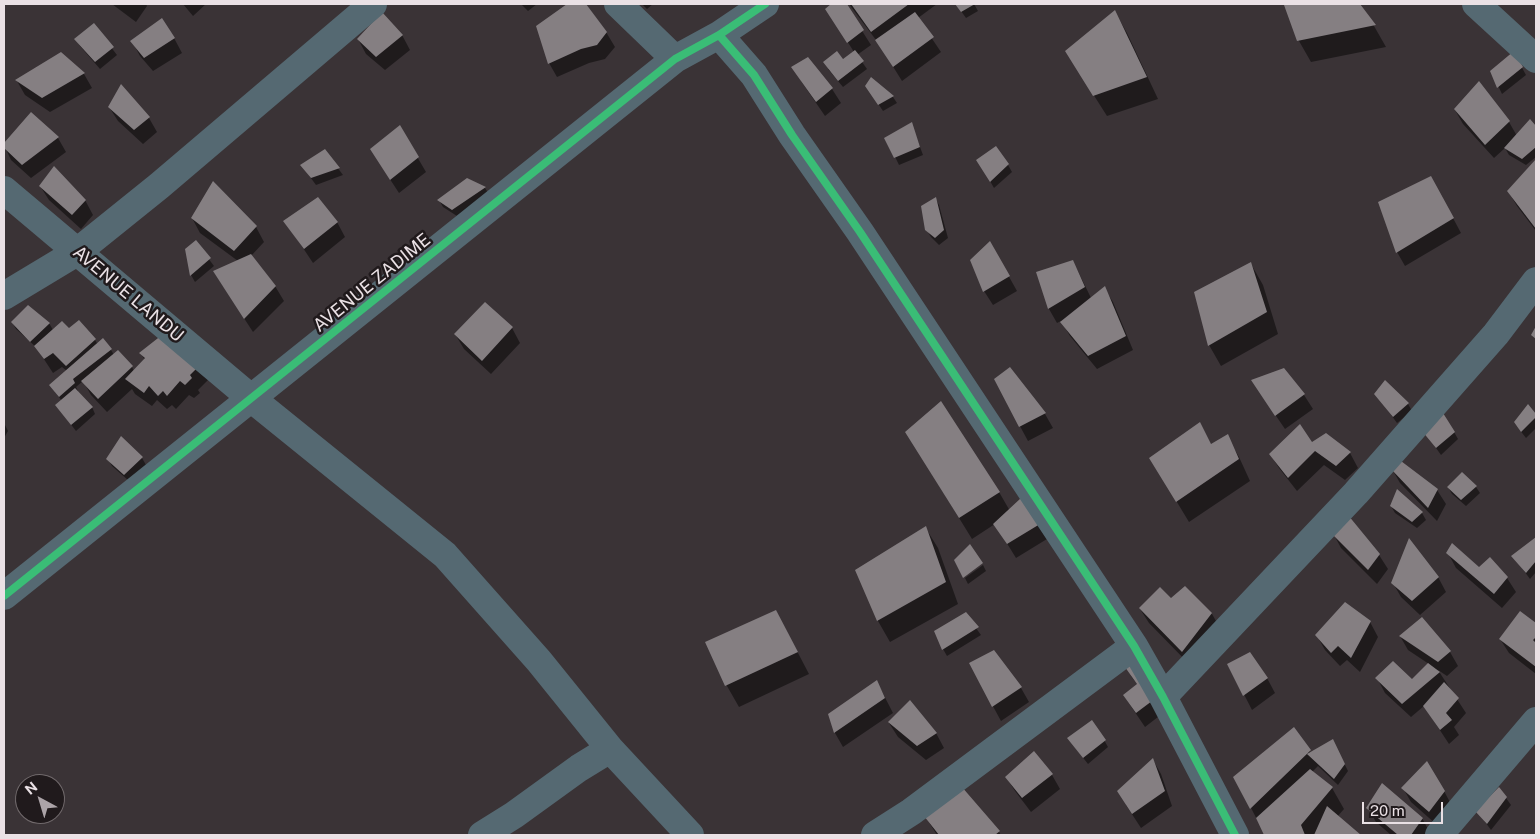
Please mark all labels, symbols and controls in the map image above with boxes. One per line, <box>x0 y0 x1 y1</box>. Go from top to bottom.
street label: AVENUE ZADIME <box>309 229 435 337</box>
street label: AVENUE LANDU <box>68 241 188 347</box>
north arrow <box>15 774 65 824</box>
text: N <box>22 778 40 798</box>
scale bar <box>1365 792 1446 824</box>
text: 20 m <box>1370 802 1405 819</box>

